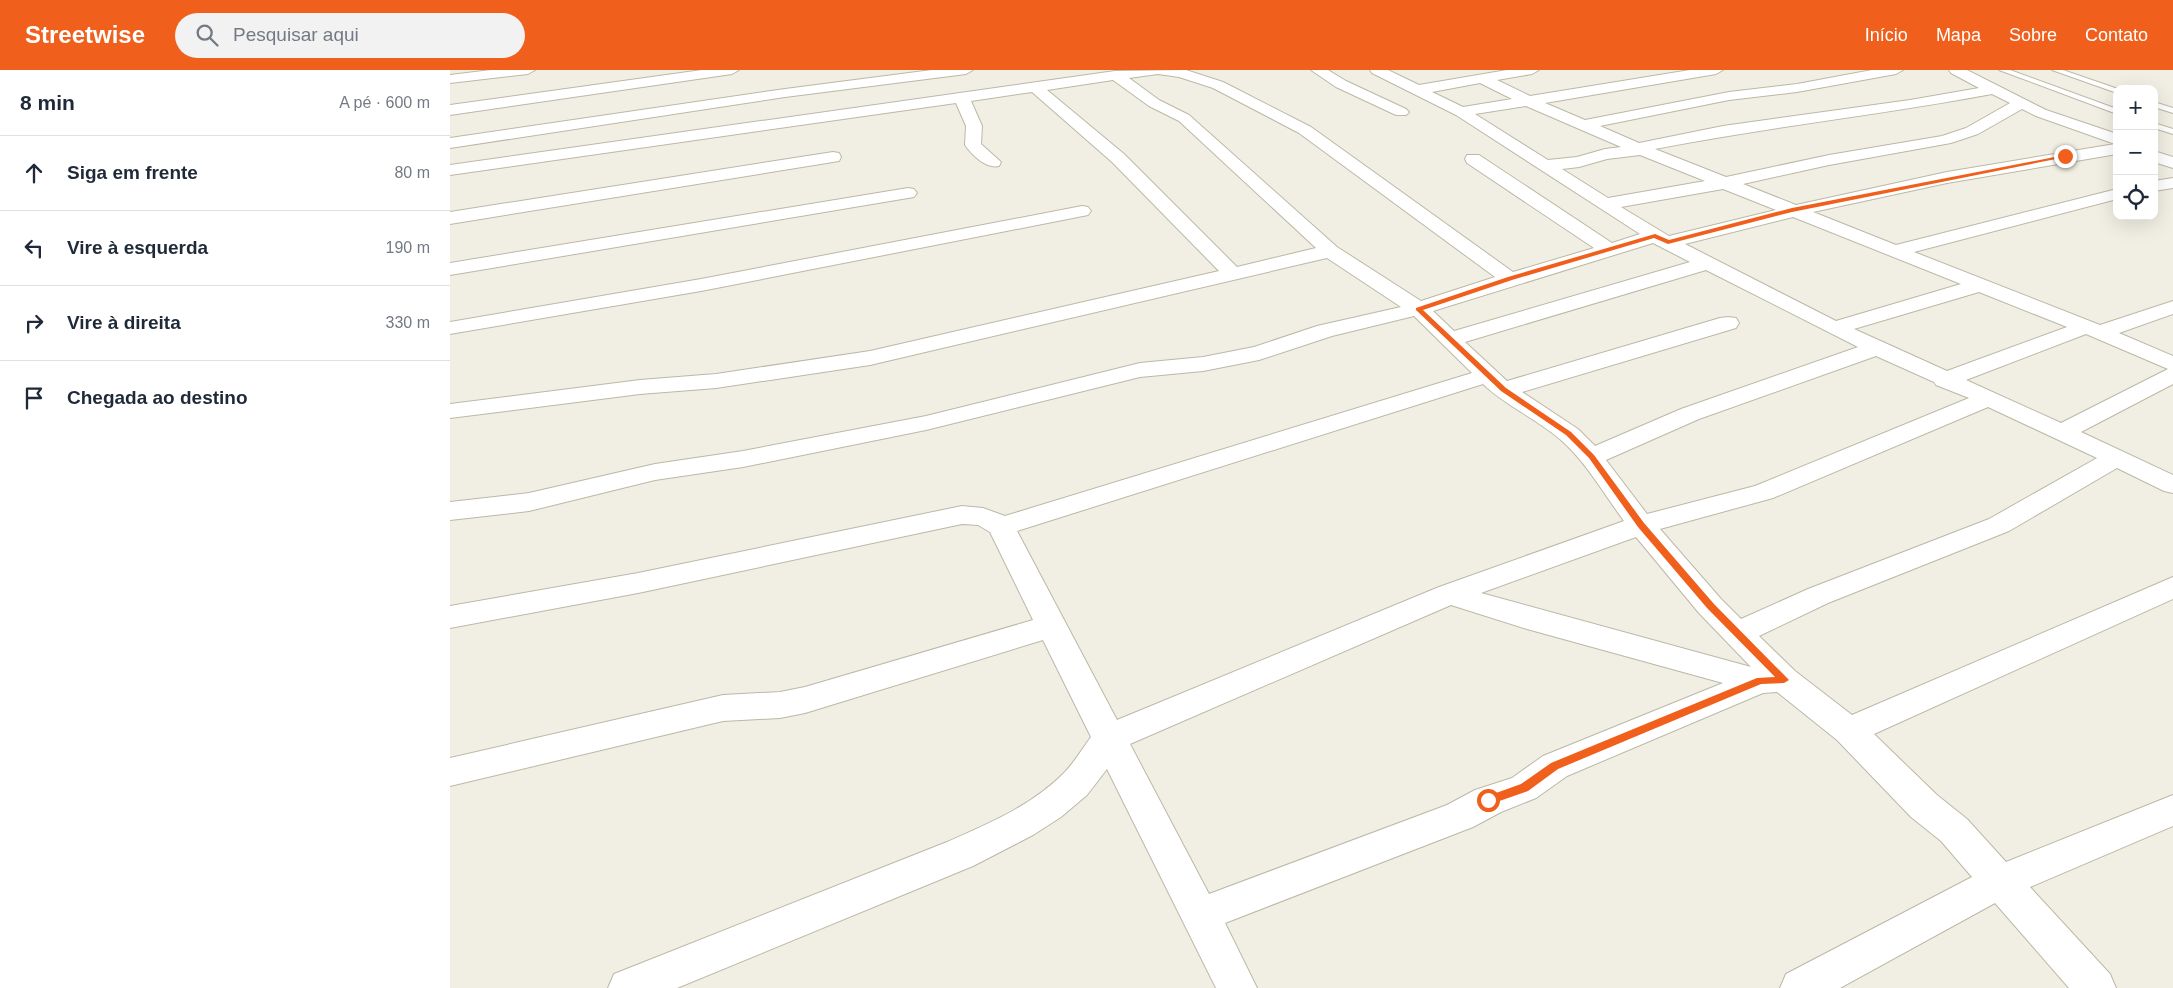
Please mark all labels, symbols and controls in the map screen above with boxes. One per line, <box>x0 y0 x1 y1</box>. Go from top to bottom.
search box <box>175 13 525 58</box>
text: Streetwise <box>25 21 145 48</box>
icon: search <box>193 21 221 49</box>
text: Pesquisar aqui <box>233 24 359 45</box>
text: Início <box>1865 25 1908 45</box>
text: Mapa <box>1936 25 1981 45</box>
text: Sobre <box>2009 25 2057 45</box>
text: Contato <box>2085 25 2148 45</box>
map controls <box>2113 85 2158 220</box>
button: + <box>2113 85 2158 130</box>
text: 8 min <box>20 91 75 114</box>
text: A pé · 600 m <box>339 94 430 111</box>
button: − <box>2113 130 2158 175</box>
route end <box>2054 145 2077 168</box>
icon: ahead <box>20 159 48 187</box>
text: Siga em frente <box>67 162 198 183</box>
text: 80 m <box>394 164 430 181</box>
button: locate <box>2113 175 2158 220</box>
icon: left <box>20 234 48 262</box>
text: Vire à esquerda <box>67 237 208 258</box>
text: 190 m <box>386 239 430 256</box>
icon: right <box>20 309 48 337</box>
text: Vire à direita <box>67 312 181 333</box>
text: 330 m <box>386 314 430 331</box>
icon: arrive <box>20 384 48 412</box>
text: Chegada ao destino <box>67 387 248 408</box>
route start <box>1477 789 1500 812</box>

